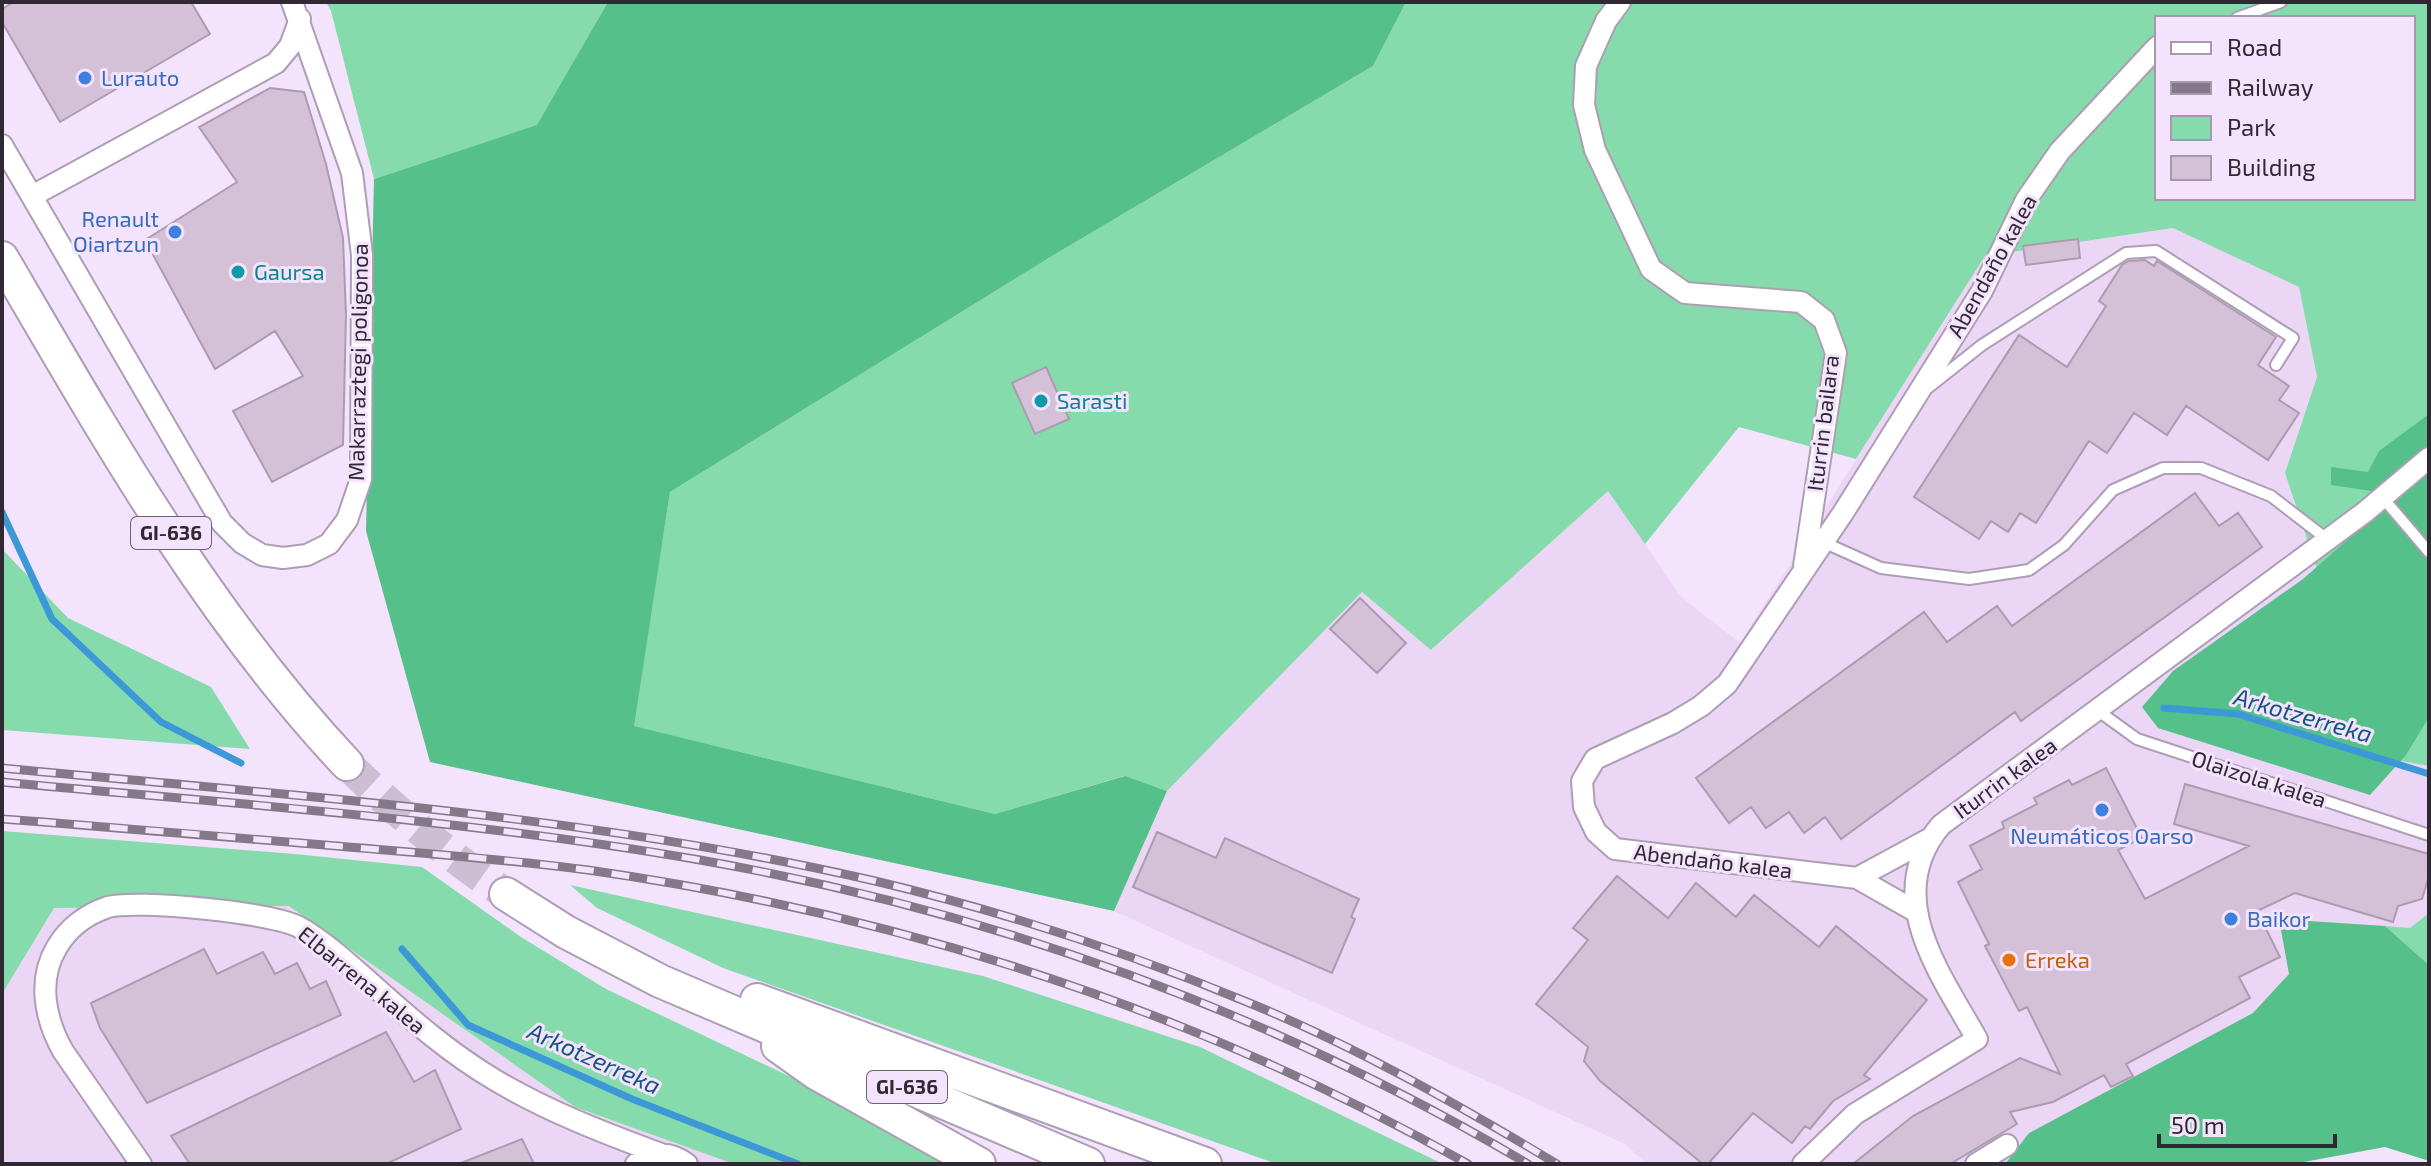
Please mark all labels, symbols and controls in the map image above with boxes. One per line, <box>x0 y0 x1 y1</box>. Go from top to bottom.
legend <box>2155 16 2415 200</box>
text: Road <box>2227 32 2282 61</box>
place label: Lurauto <box>101 64 179 90</box>
marker: Lurauto <box>76 69 94 87</box>
text: Railway <box>2227 72 2314 101</box>
text: Park <box>2227 112 2276 141</box>
text: Building <box>2227 152 2316 181</box>
street label: Abendaño kalea <box>1941 190 2041 342</box>
place label: Renault Oiartzun <box>73 205 159 256</box>
marker: Renault Oiartzun <box>166 223 184 241</box>
street label: Makarraztegi poligonoa <box>342 243 372 481</box>
place label: Gaursa <box>254 258 325 284</box>
marker: Gaursa <box>229 263 247 281</box>
street label: Iturrin bailara <box>1801 353 1843 492</box>
place label: Sarasti <box>1057 387 1127 413</box>
marker: Sarasti <box>1032 392 1050 410</box>
road number: GI-636 <box>131 517 211 549</box>
water label: Arkotzerreka <box>2230 681 2376 748</box>
street label: Iturrin kalea <box>1948 731 2061 823</box>
street label: Olaizola kalea <box>2189 744 2330 812</box>
marker: Neumáticos Oarso <box>2093 801 2111 819</box>
place label: Neumáticos Oarso <box>2010 822 2194 848</box>
street label: Abendaño kalea <box>1632 837 1794 883</box>
place label: Baikor <box>2247 905 2311 931</box>
marker: Baikor <box>2222 910 2240 928</box>
street label: Elbarrena kalea <box>294 920 431 1038</box>
place label: Erreka <box>2025 946 2090 972</box>
marker: Erreka <box>2000 951 2018 969</box>
water label: Arkotzerreka <box>523 1015 665 1100</box>
road number: GI-636 <box>867 1071 947 1103</box>
scale bar <box>2159 1098 2335 1148</box>
text: 50 m <box>2171 1110 2225 1139</box>

